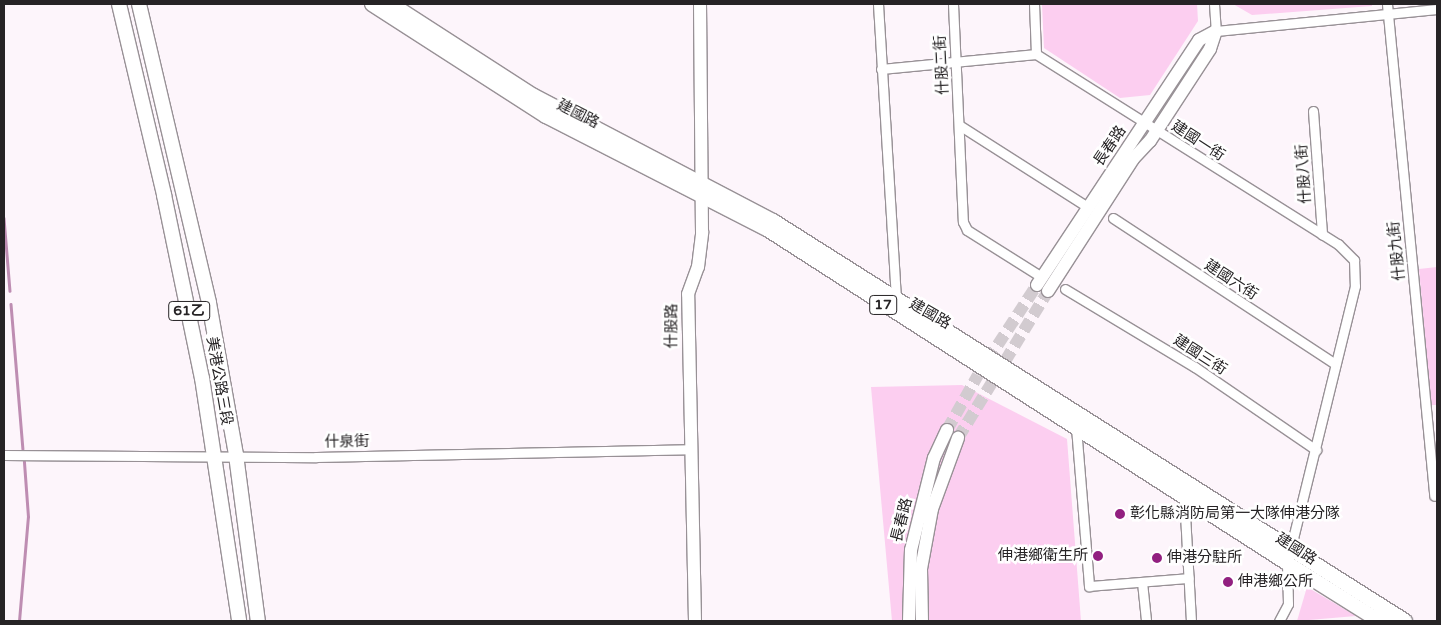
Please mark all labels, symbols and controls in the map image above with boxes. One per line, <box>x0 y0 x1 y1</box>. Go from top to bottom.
street label: 什股二街 <box>931 35 953 95</box>
street label: 建國路 <box>554 96 602 132</box>
street label: 建國一街 <box>1168 117 1228 165</box>
street label: 長春路 <box>1090 122 1130 170</box>
street label: 什股八街 <box>1293 143 1315 205</box>
street label: 什股九街 <box>1385 220 1409 282</box>
street label: 建國六街 <box>1201 256 1261 304</box>
road number: 17 <box>868 294 898 316</box>
street label: 建國路 <box>906 295 954 333</box>
road number: 61乙 <box>168 300 210 322</box>
street label: 什股路 <box>663 304 681 348</box>
street label: 建國三街 <box>1170 331 1230 379</box>
street label: 美港公路三段 <box>202 335 236 427</box>
street label: 什泉街 <box>324 433 370 451</box>
street label: 長春路 <box>888 496 916 544</box>
place label: 彰化縣消防局第一大隊伸港分隊 <box>1130 505 1340 523</box>
marker: 彰化縣消防局第一大隊伸港分隊 <box>1114 508 1126 520</box>
street label: 建國路 <box>1272 529 1320 569</box>
place label: 伸港鄉衛生所 <box>998 547 1088 565</box>
place label: 伸港分駐所 <box>1167 549 1242 567</box>
marker: 伸港鄉衛生所 <box>1092 550 1104 562</box>
marker: 伸港分駐所 <box>1151 552 1163 564</box>
place label: 伸港鄉公所 <box>1238 573 1313 591</box>
marker: 伸港鄉公所 <box>1222 576 1234 588</box>

